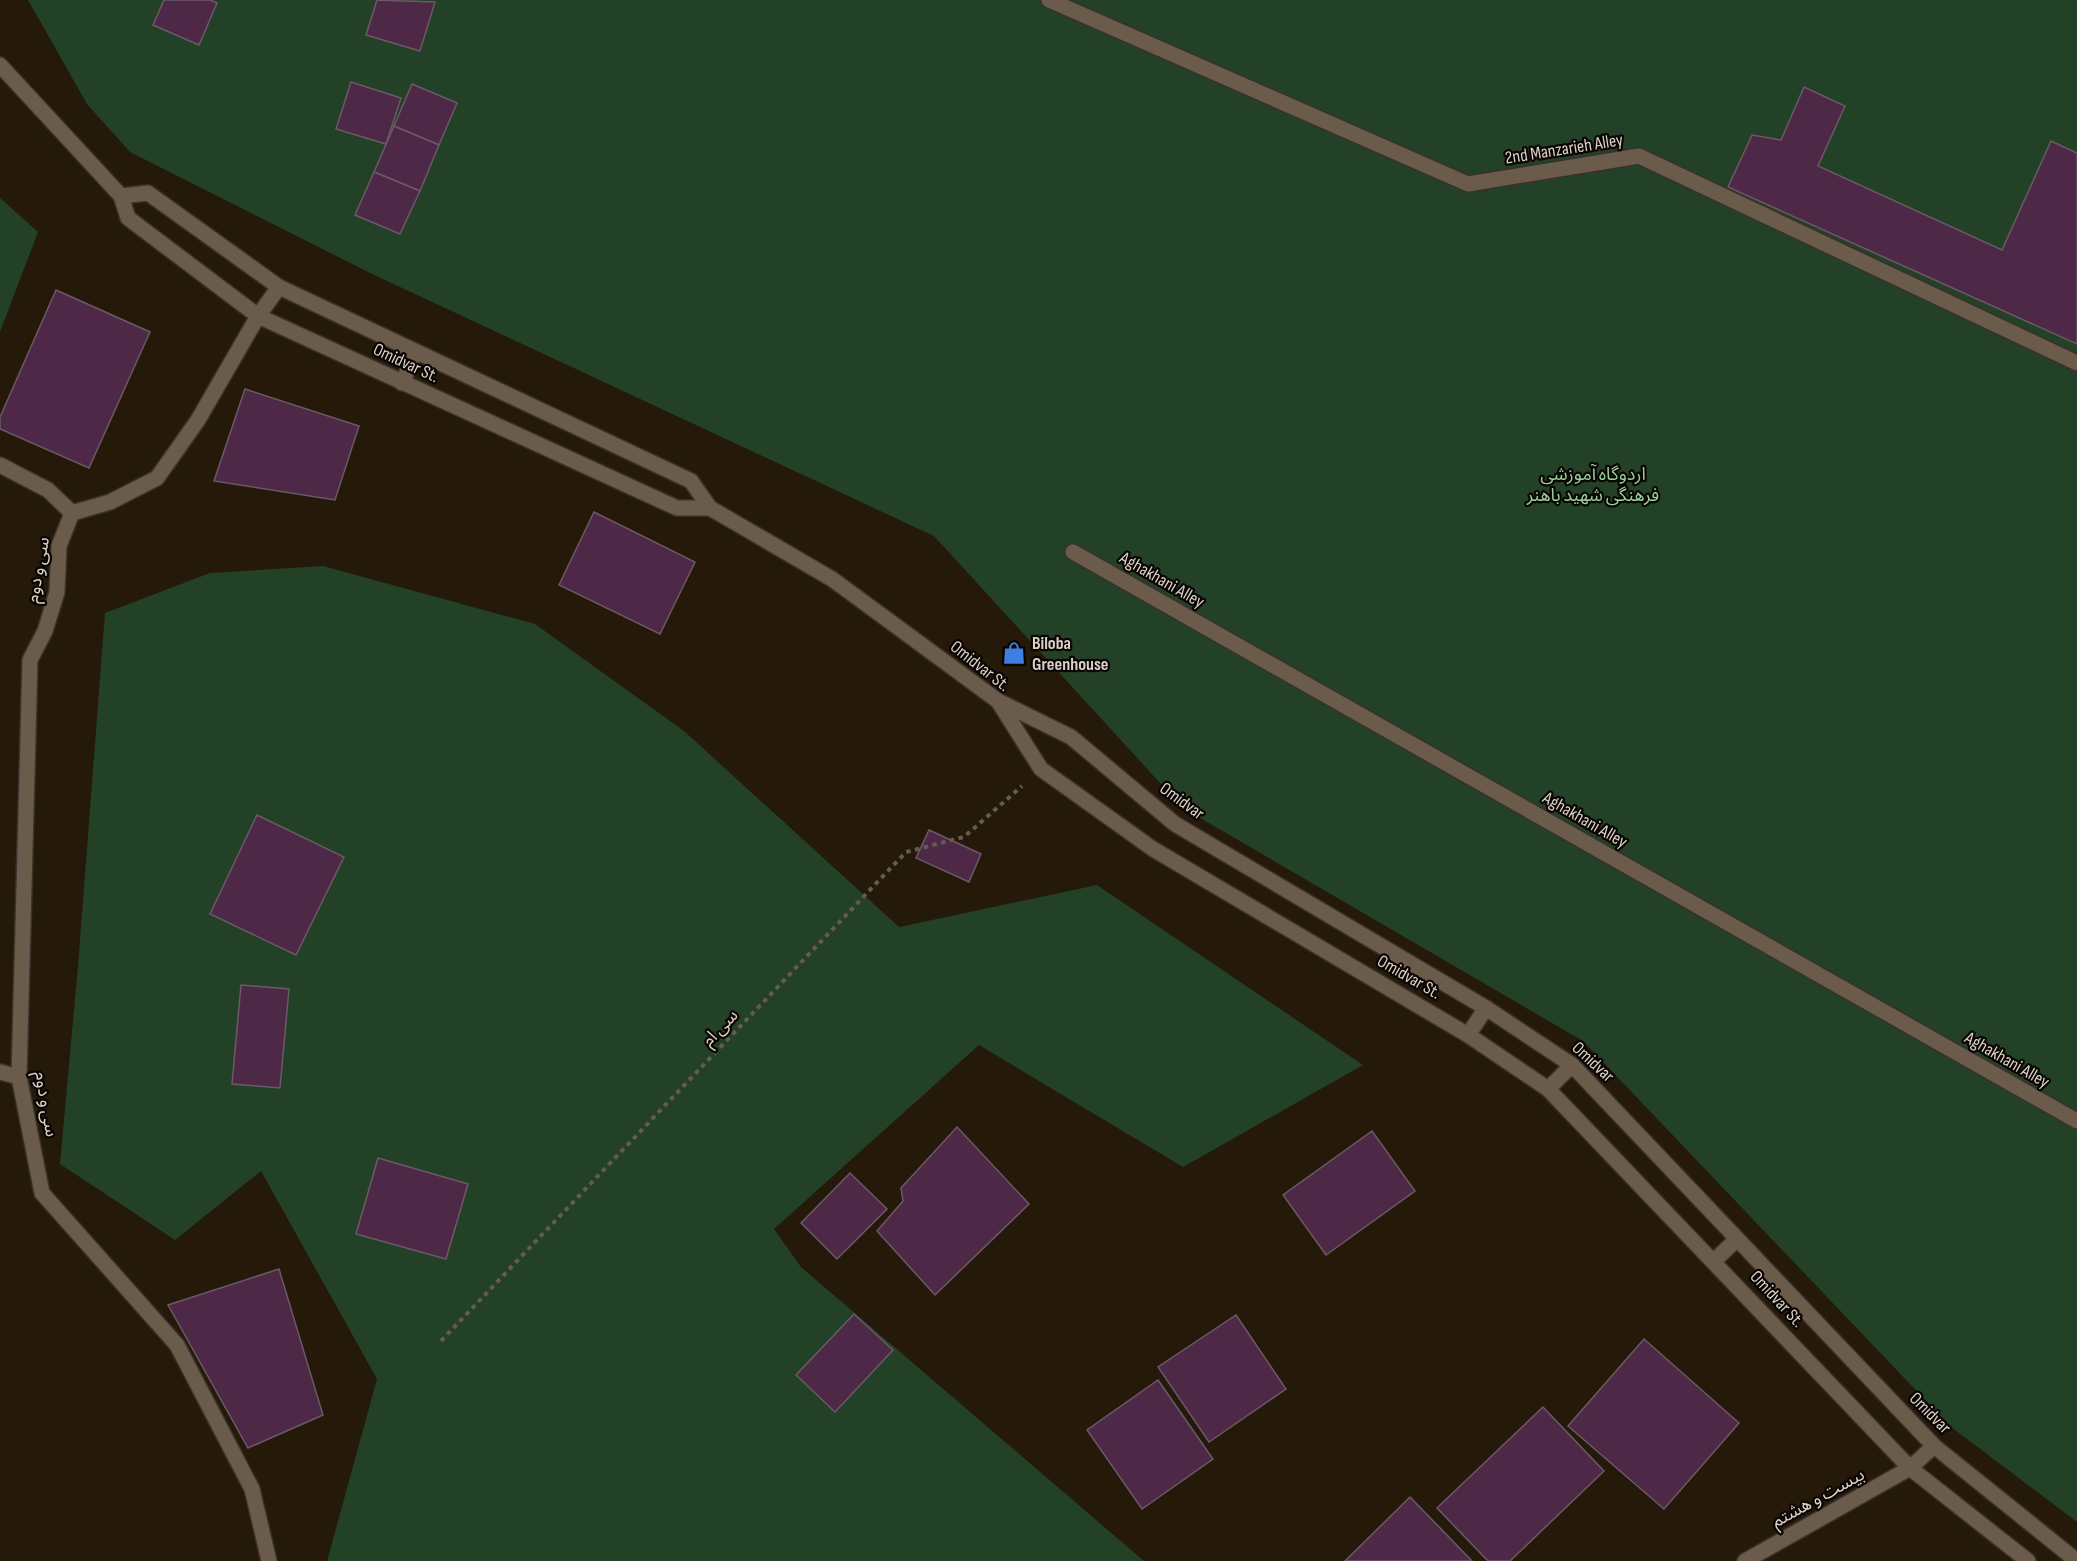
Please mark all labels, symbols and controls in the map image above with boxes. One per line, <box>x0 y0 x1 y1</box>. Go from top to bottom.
street label: 2nd Manzarieh Alley <box>1503 129 1625 169</box>
street label: Omidvar St. <box>370 339 442 387</box>
park label: اردوگاه آموزشی فرهنگی شهید باهنر <box>1526 464 1659 506</box>
street label: سی و دوم <box>22 535 57 605</box>
street label: Aghakhani Alley <box>1115 547 1208 613</box>
place label: Biloba Greenhouse <box>1032 633 1109 675</box>
street label: Omidvar St. <box>946 636 1014 696</box>
shop icon: Biloba Greenhouse <box>1001 640 1027 666</box>
street label: Omidvar <box>1156 778 1208 824</box>
street label: Aghakhani Alley <box>1538 787 1631 853</box>
street label: Omidvar St. <box>1374 950 1444 1004</box>
street label: سی ام <box>698 1005 745 1053</box>
street label: Aghakhani Alley <box>1960 1027 2053 1093</box>
street label: Omidvar <box>1568 1037 1618 1087</box>
street label: سی و دوم <box>27 1069 62 1139</box>
street label: Omidvar St. <box>1746 1266 1808 1332</box>
street label: Omidvar <box>1905 1388 1955 1438</box>
street label: بیست و هشتم <box>1768 1464 1869 1534</box>

